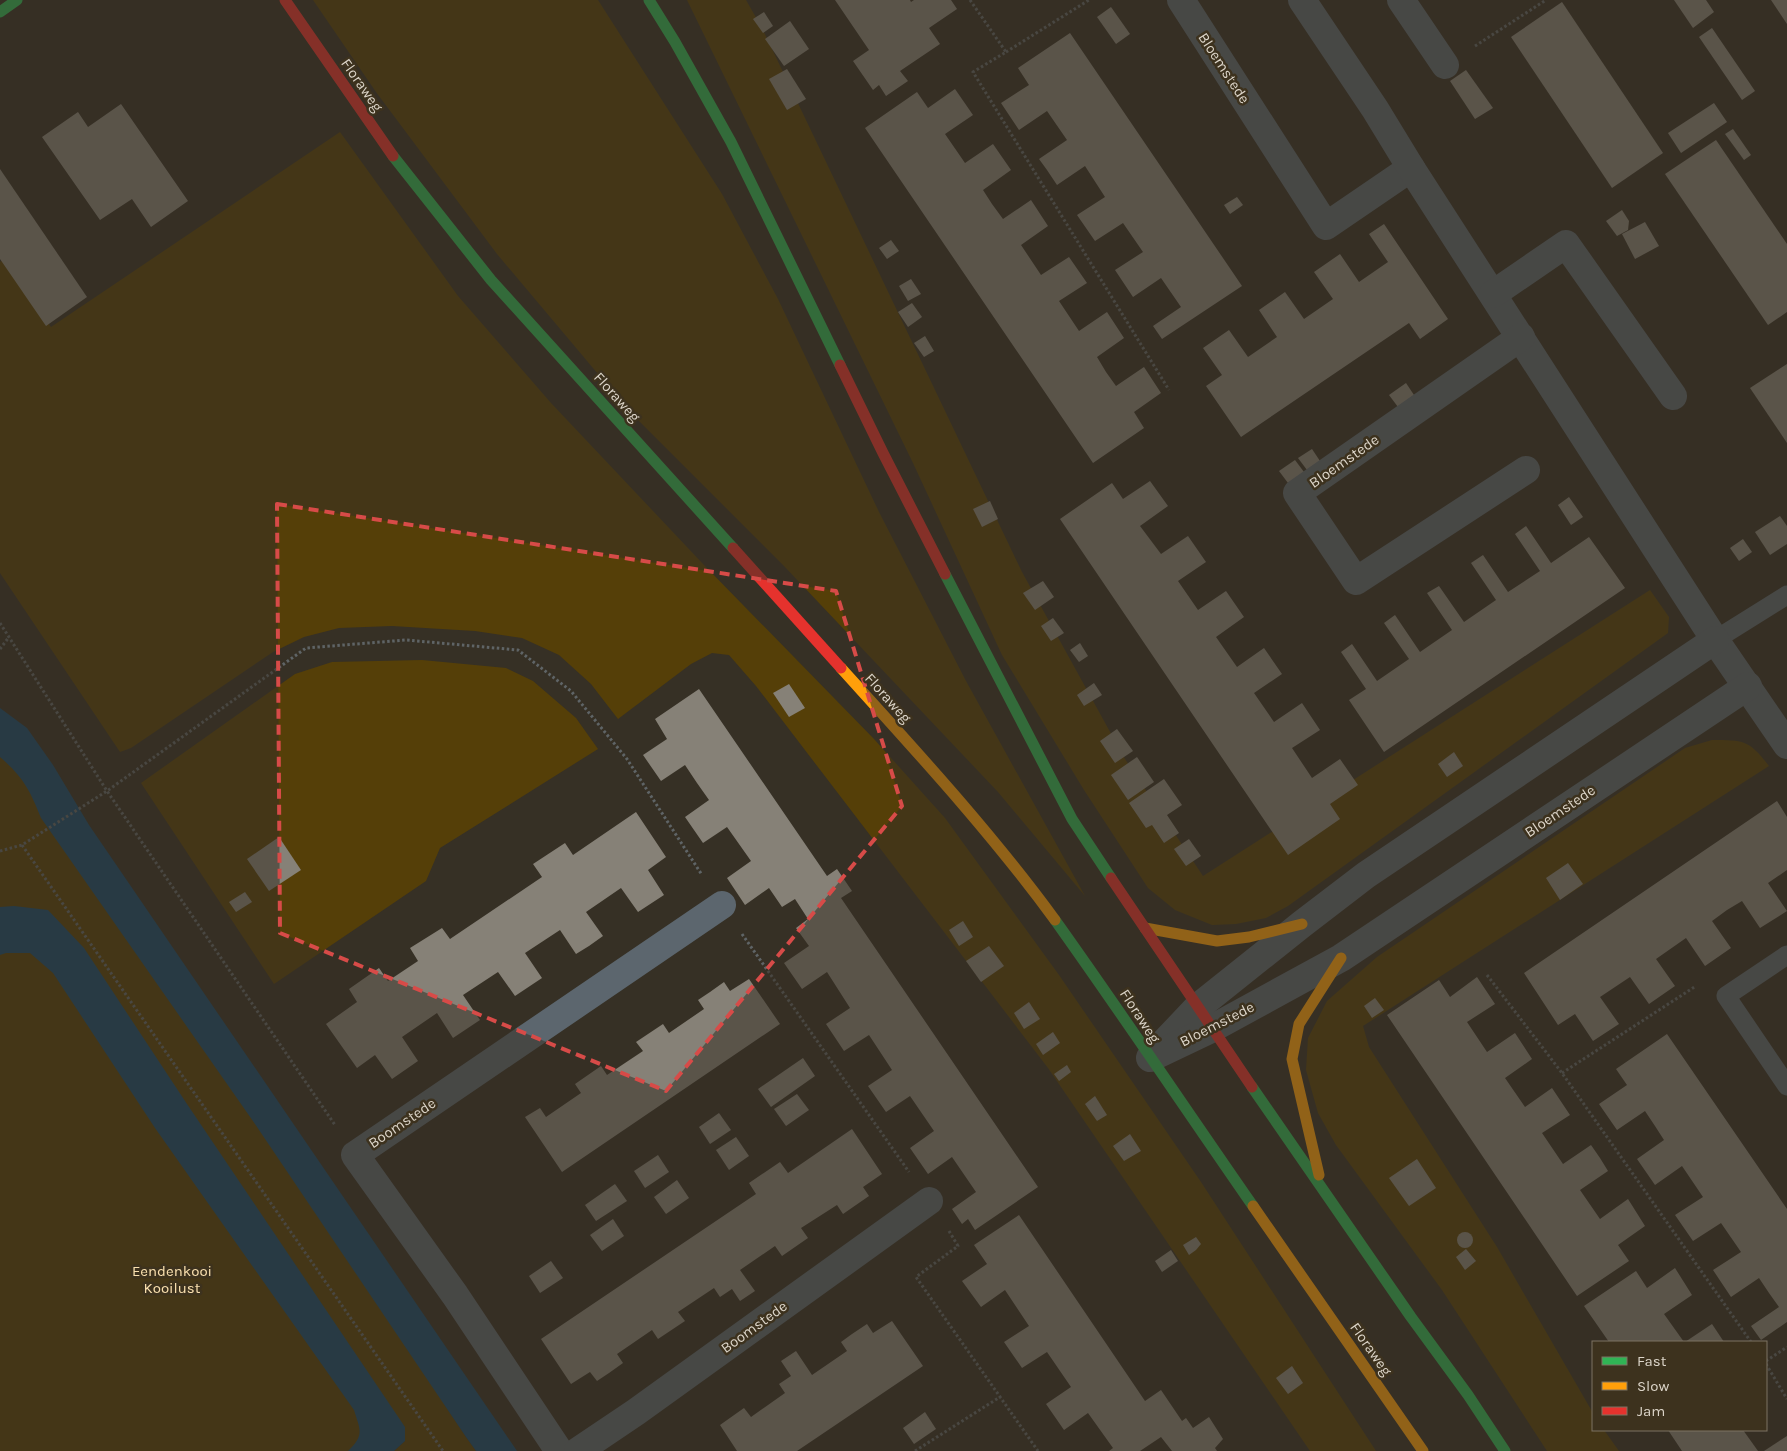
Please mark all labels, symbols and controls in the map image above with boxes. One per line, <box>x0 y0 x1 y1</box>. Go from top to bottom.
street label: Bloemstede <box>1194 29 1254 107</box>
street label: Floraweg <box>337 55 387 116</box>
street label: Floraweg <box>590 368 644 426</box>
street label: Bloemstede <box>1306 430 1382 492</box>
street label: Floraweg <box>861 669 915 727</box>
street label: Bloemstede <box>1521 781 1599 841</box>
street label: Floraweg <box>1116 986 1164 1047</box>
street label: Bloemstede <box>1177 998 1257 1050</box>
street label: Boomstede <box>365 1094 439 1152</box>
park label: Eendenkooi Kooilust <box>132 1262 212 1297</box>
street label: Boomstede <box>717 1297 791 1357</box>
street label: Floraweg <box>1346 1319 1396 1380</box>
legend <box>1592 1341 1767 1431</box>
text: Fast <box>1637 1352 1667 1370</box>
text: Slow <box>1637 1377 1669 1395</box>
text: Jam <box>1637 1402 1665 1420</box>

